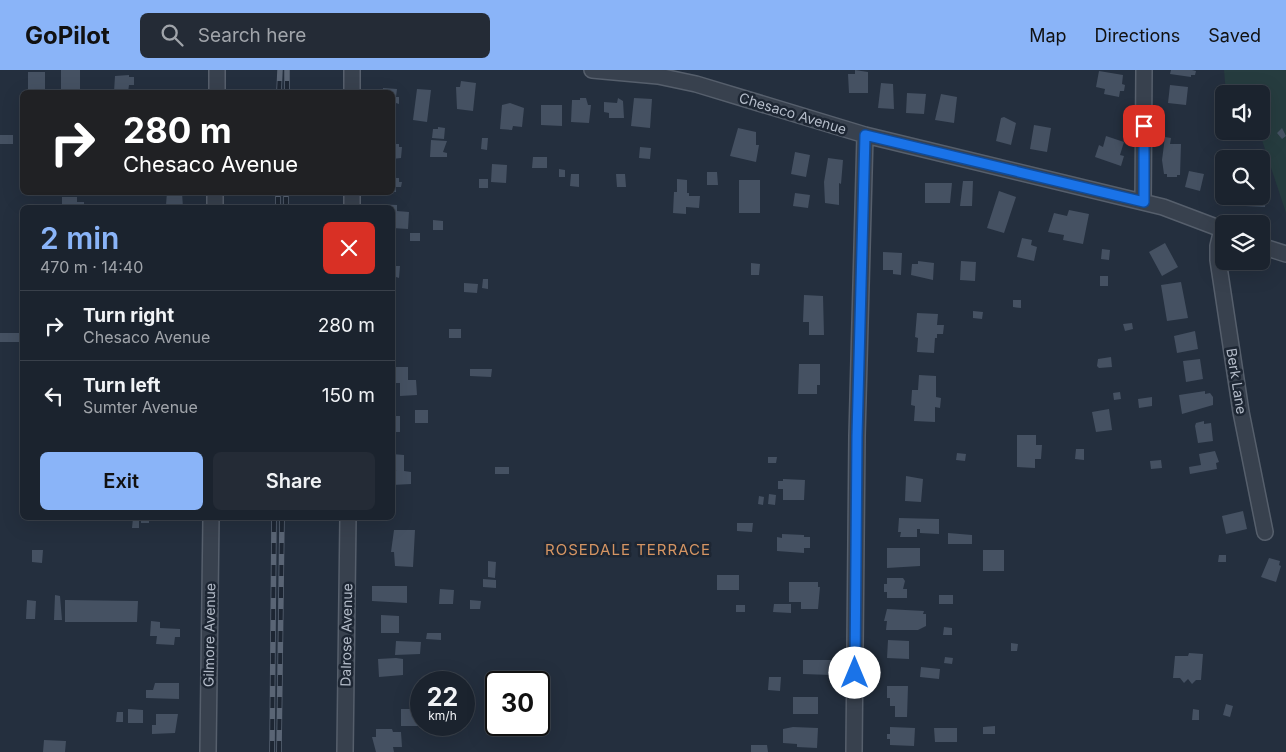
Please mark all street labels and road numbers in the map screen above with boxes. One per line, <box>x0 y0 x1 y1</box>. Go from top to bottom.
street label: Chesaco Avenue <box>737 89 849 137</box>
street label: Berk Lane <box>1223 347 1251 415</box>
street label: Gilmore Avenue <box>200 583 218 687</box>
street label: Dalrose Avenue <box>337 583 355 687</box>

